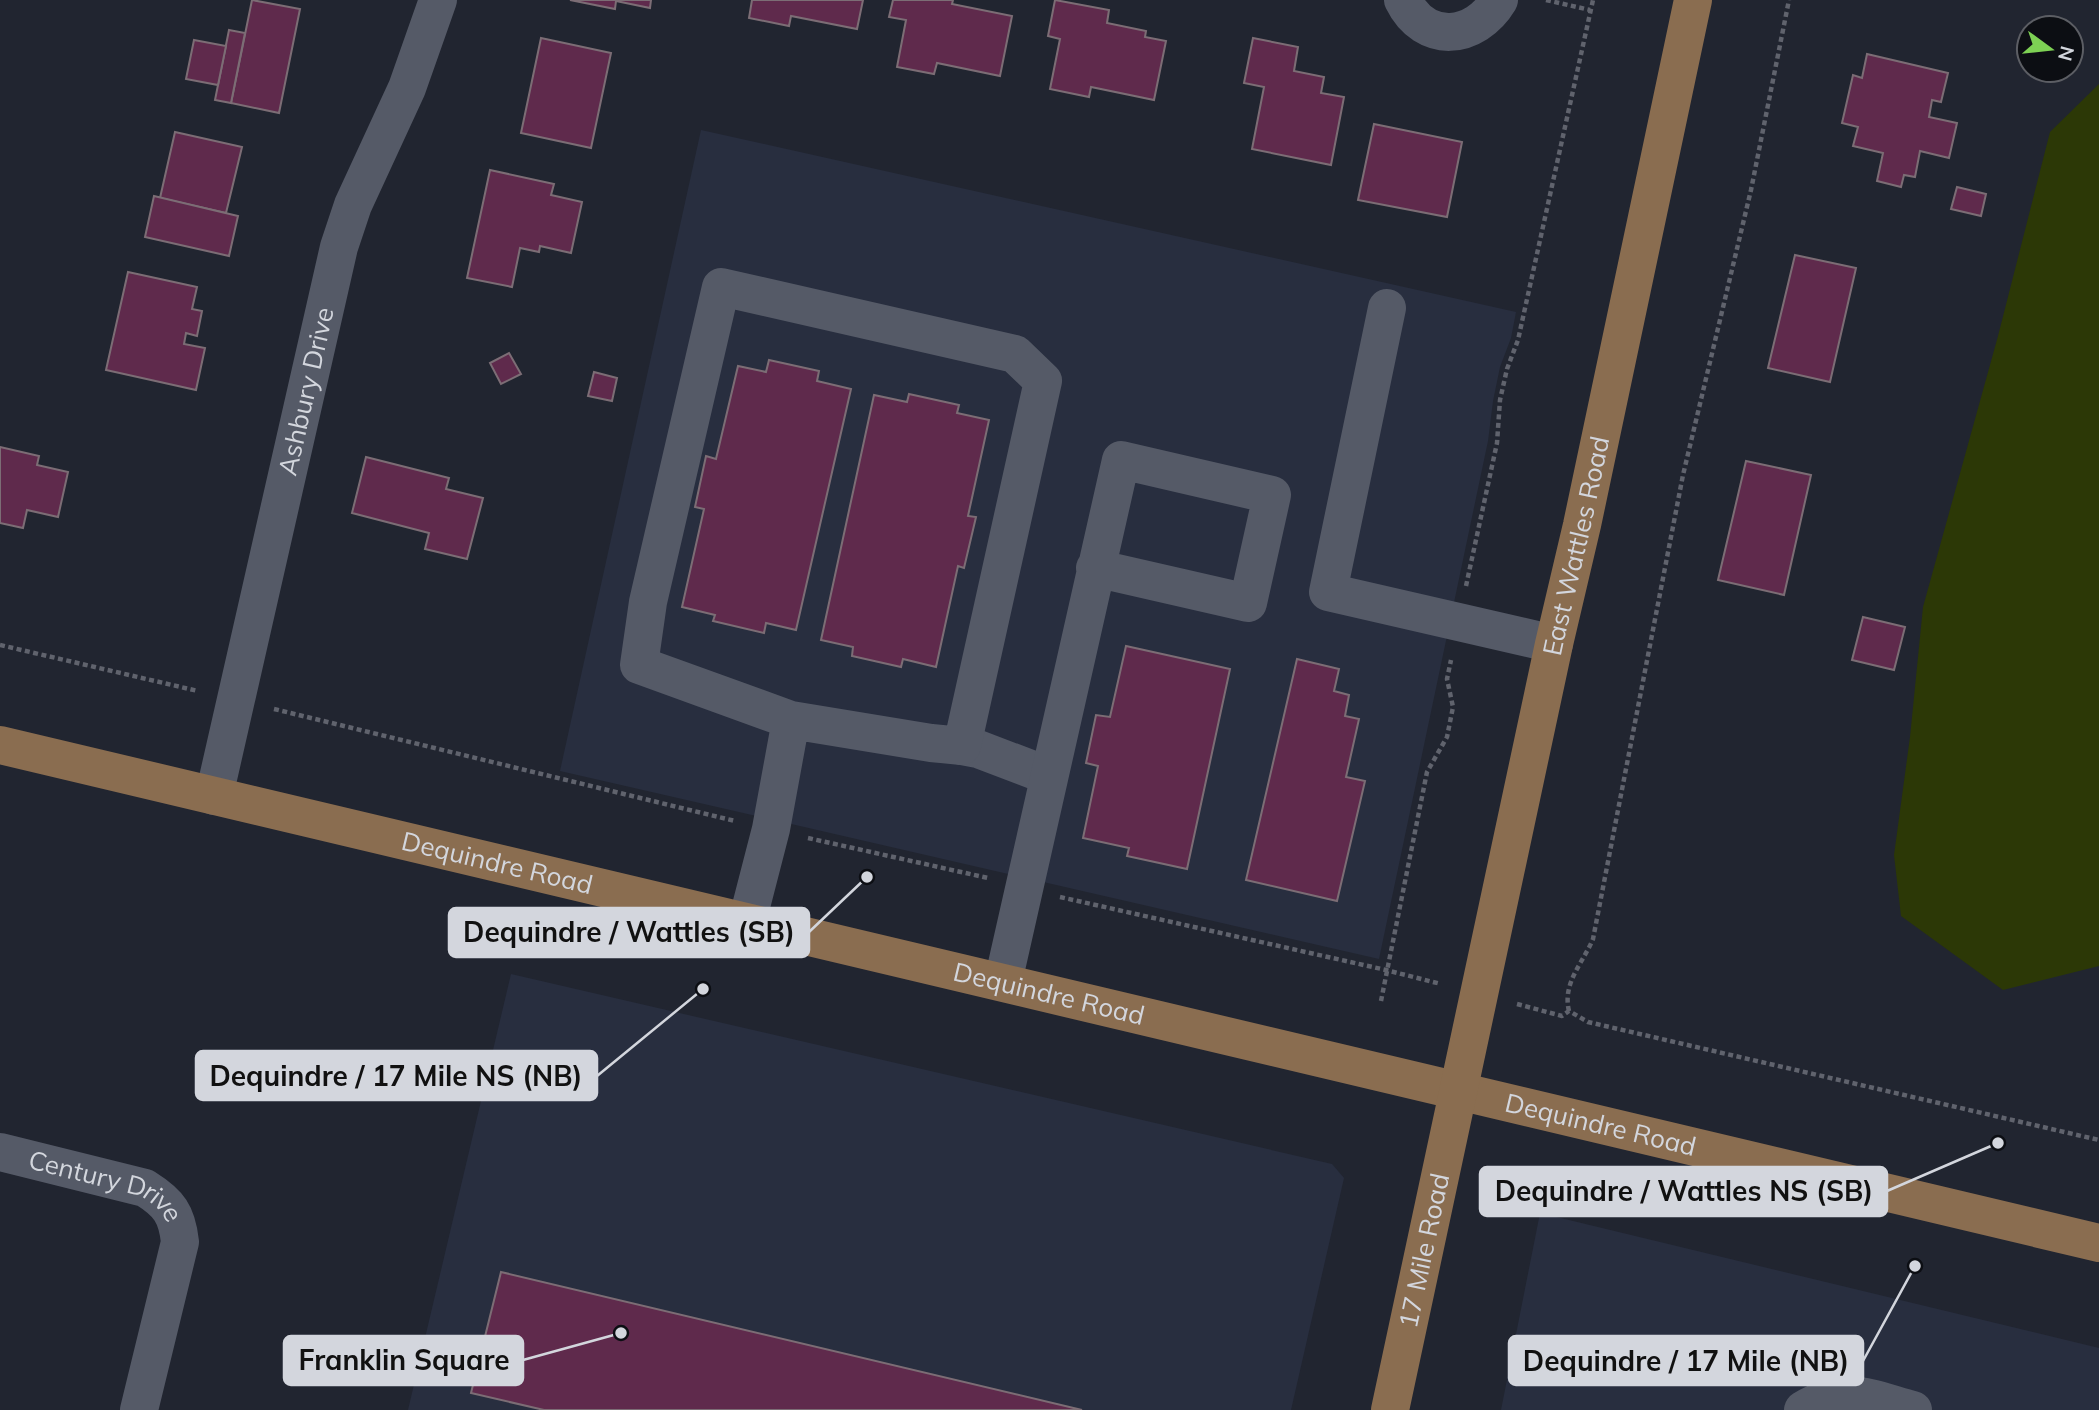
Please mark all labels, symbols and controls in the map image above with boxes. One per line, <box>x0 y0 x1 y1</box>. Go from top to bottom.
north arrow <box>2015 14 2085 84</box>
text: N <box>2053 43 2080 63</box>
street label: Ashbury Drive <box>271 304 341 478</box>
street label: East Wattles Road <box>1535 433 1616 659</box>
street label: Dequindre Road <box>398 824 596 901</box>
callout: Dequindre / Wattles (SB) <box>449 908 809 957</box>
text: Dequindre / Wattles (SB) <box>463 914 795 949</box>
street label: Dequindre Road <box>950 955 1148 1032</box>
callout: Dequindre / 17 Mile NS (NB) <box>196 1051 597 1100</box>
text: Dequindre / 17 Mile NS (NB) <box>209 1058 583 1093</box>
street label: Dequindre Road <box>1502 1086 1700 1163</box>
street label: Century Drive <box>25 1143 191 1227</box>
callout: Dequindre / Wattles NS (SB) <box>1480 1167 1887 1216</box>
street label: 17 Mile Road <box>1391 1170 1456 1331</box>
text: Dequindre / Wattles NS (SB) <box>1495 1173 1873 1208</box>
callout: Franklin Square <box>284 1336 523 1385</box>
callout: Dequindre / 17 Mile (NB) <box>1509 1336 1863 1385</box>
text: Franklin Square <box>298 1342 510 1377</box>
text: Dequindre / 17 Mile (NB) <box>1523 1343 1849 1378</box>

